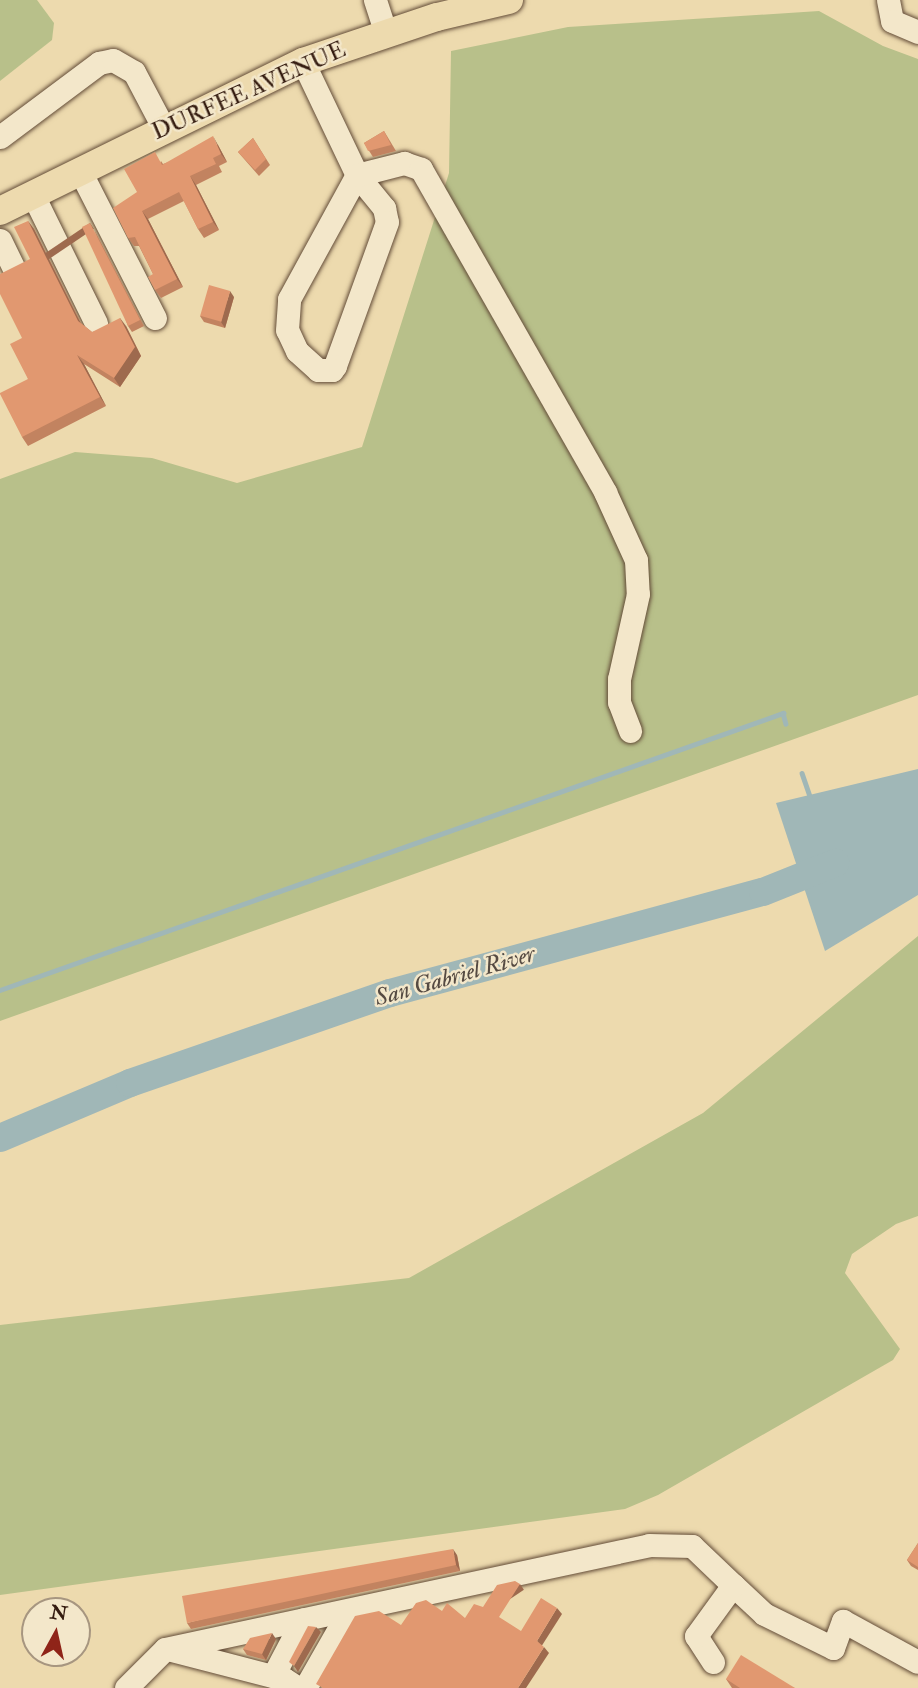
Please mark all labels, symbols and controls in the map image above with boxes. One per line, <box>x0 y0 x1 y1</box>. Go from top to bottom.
street label: DURFEE AVENUE <box>148 36 350 146</box>
water label: San Gabriel River <box>372 939 538 1013</box>
north arrow <box>21 1597 91 1667</box>
text: N <box>49 1600 69 1626</box>

